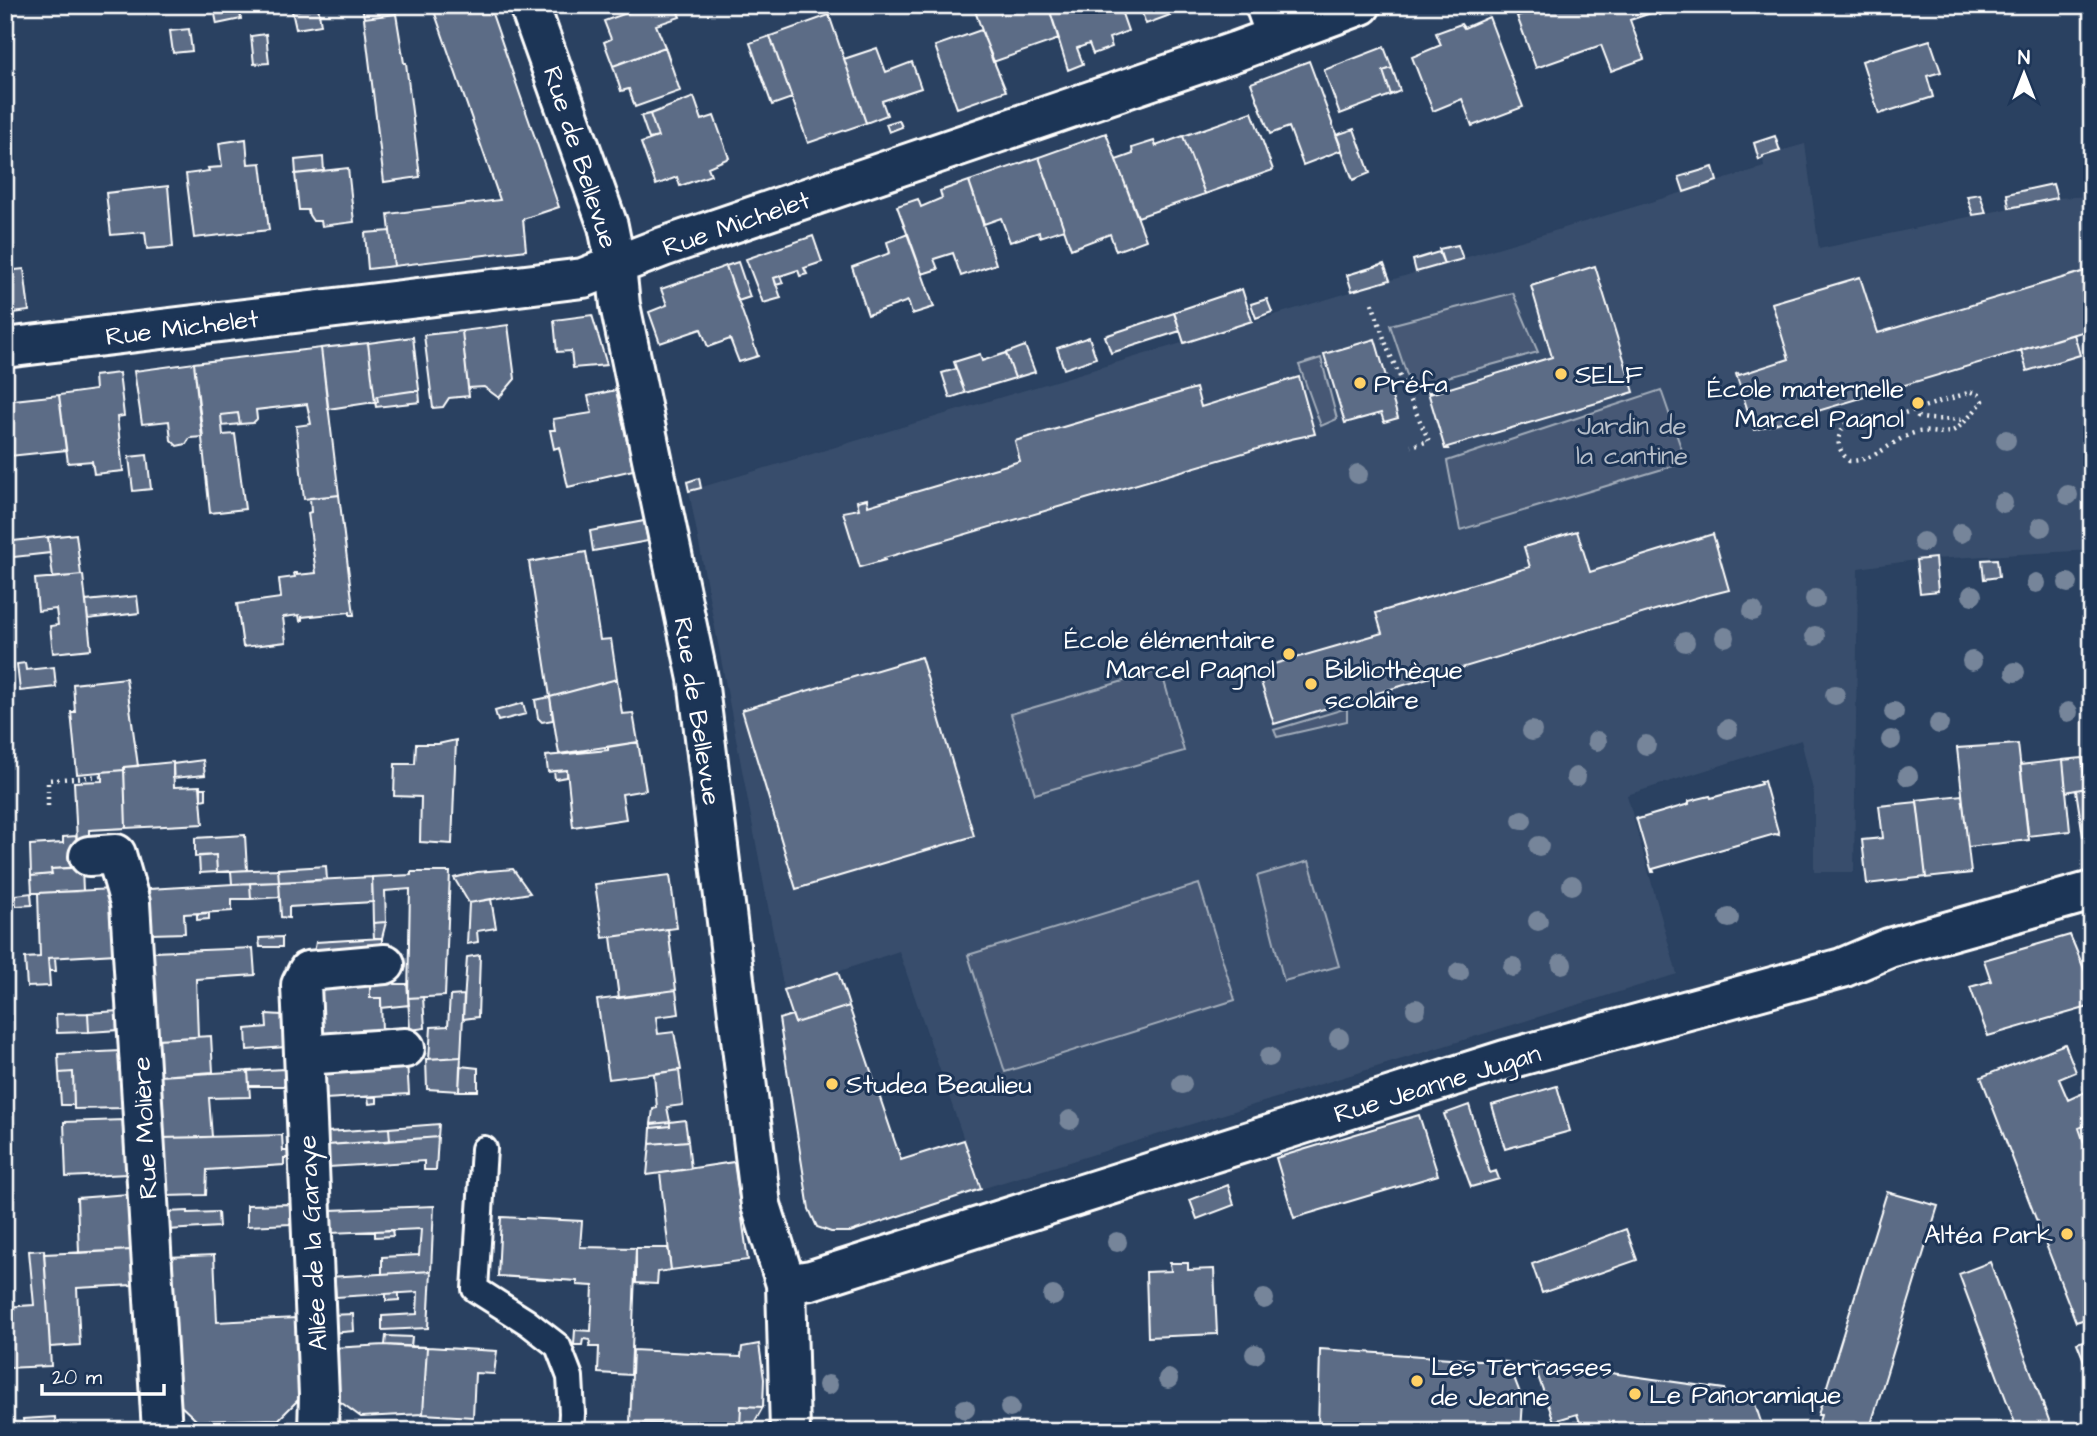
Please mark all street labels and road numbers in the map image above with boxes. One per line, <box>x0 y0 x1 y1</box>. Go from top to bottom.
street label: Rue de Bellevue <box>534 62 626 253</box>
street label: Rue Michelet <box>658 182 815 266</box>
street label: Rue Michelet <box>104 301 261 355</box>
street label: Rue de Bellevue <box>664 615 730 808</box>
street label: Rue Jeanne Jugan <box>1330 1035 1546 1134</box>
street label: Rue Molière <box>123 1056 167 1200</box>
street label: Allée de la Garaye <box>289 1134 339 1352</box>

